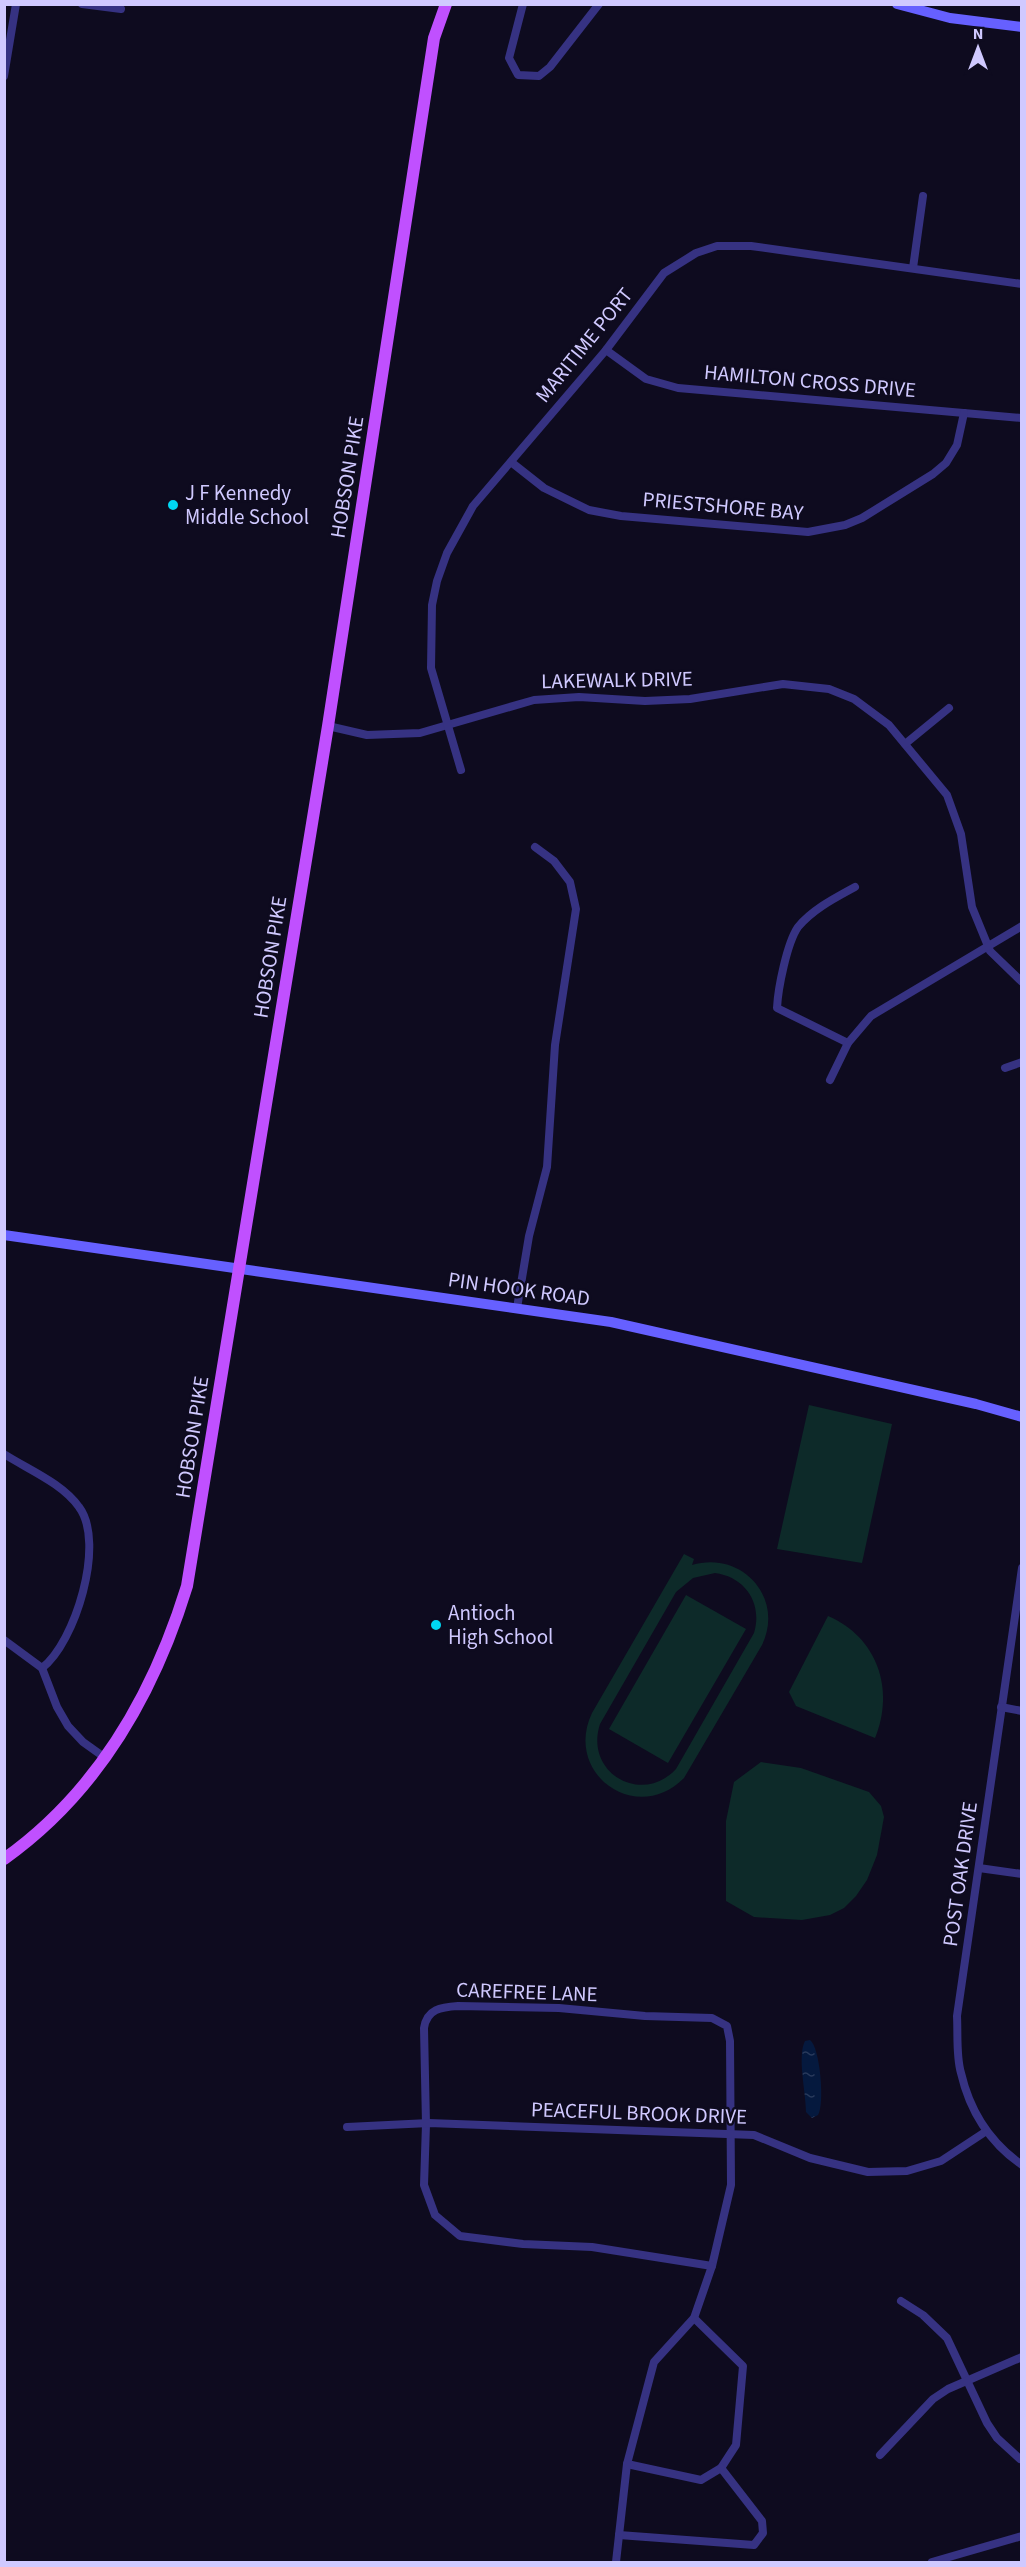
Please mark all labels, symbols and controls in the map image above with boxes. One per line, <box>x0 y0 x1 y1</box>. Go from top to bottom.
north arrow <box>948 18 1008 78</box>
text: N <box>973 23 983 45</box>
street label: MARITIME PORT <box>528 281 640 409</box>
street label: HAMILTON CROSS DRIVE <box>703 357 917 405</box>
street label: HOBSON PIKE <box>323 414 371 540</box>
place label: J F Kennedy Middle School <box>185 478 309 532</box>
street label: PRIESTSHORE BAY <box>641 484 806 528</box>
marker: J F Kennedy Middle School <box>166 498 180 512</box>
street label: LAKEWALK DRIVE <box>541 664 693 696</box>
street label: HOBSON PIKE <box>246 894 294 1020</box>
street label: PIN HOOK ROAD <box>446 1264 592 1314</box>
street label: HOBSON PIKE <box>168 1374 216 1500</box>
place label: Antioch High School <box>448 1598 553 1652</box>
marker: Antioch High School <box>429 1618 443 1632</box>
street label: POST OAK DRIVE <box>935 1800 985 1948</box>
street label: CAREFREE LANE <box>456 1975 598 2009</box>
street label: PEACEFUL BROOK DRIVE <box>530 2094 748 2132</box>

